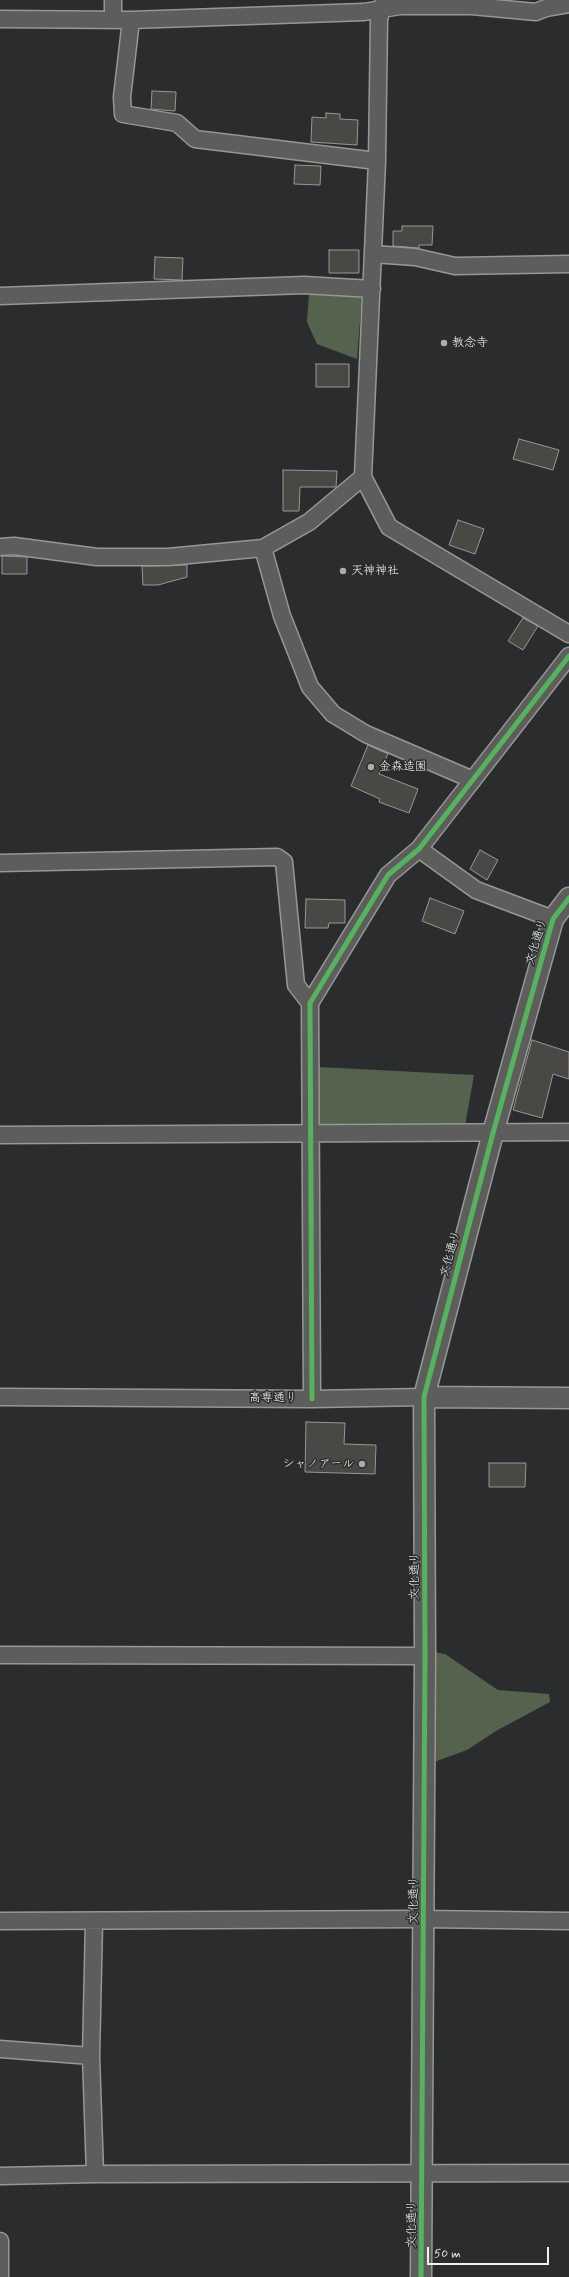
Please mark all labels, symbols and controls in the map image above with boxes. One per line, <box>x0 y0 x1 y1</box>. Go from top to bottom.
place label: 教念寺 <box>452 336 488 350</box>
marker: 教念寺 <box>439 338 449 348</box>
place label: 天神神社 <box>351 564 399 578</box>
marker: 天神神社 <box>338 566 348 576</box>
place label: 金森造園 <box>379 760 427 774</box>
marker: 金森造園 <box>366 762 376 772</box>
street label: 文化通り <box>523 917 551 967</box>
street label: 文化通り <box>438 1229 464 1279</box>
street label: 高専通り <box>249 1391 297 1405</box>
place label: シャノアール <box>282 1457 354 1471</box>
marker: シャノアール <box>357 1459 367 1469</box>
street label: 文化通り <box>408 1552 422 1600</box>
street label: 文化通り <box>407 1876 421 1924</box>
street label: 文化通り <box>405 2200 419 2248</box>
scale bar <box>429 2239 551 2265</box>
text: 50 m <box>434 2246 461 2262</box>

